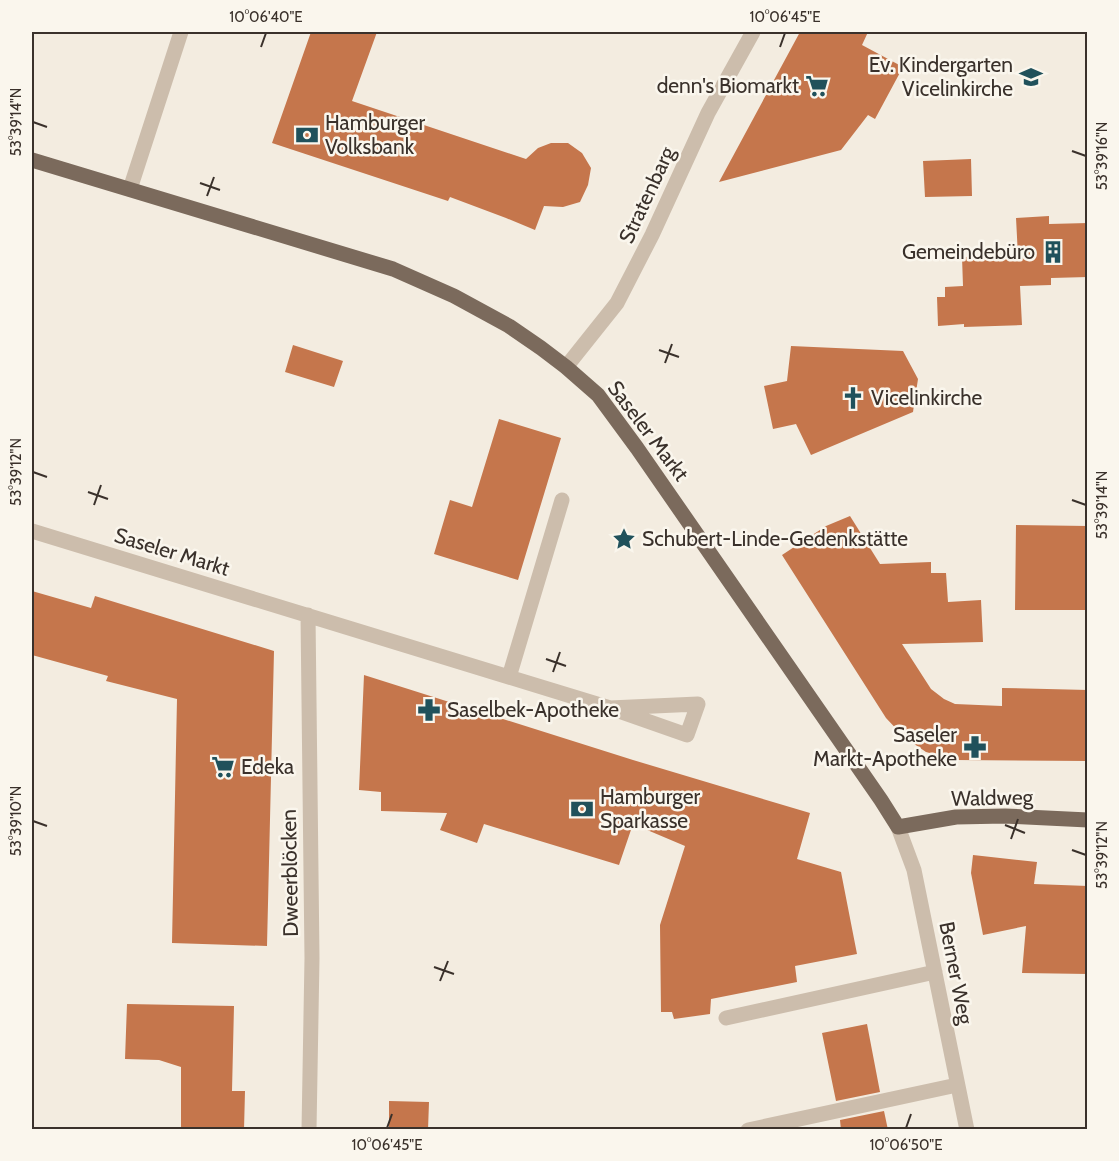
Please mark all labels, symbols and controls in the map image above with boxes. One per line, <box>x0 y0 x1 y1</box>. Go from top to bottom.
text: 10°06'40"E <box>229 8 303 26</box>
text: 10°06'45"E <box>750 8 820 26</box>
place label: Ev. Kindergarten Vicelinkirche <box>869 52 1013 101</box>
school or university icon: Ev. Kindergarten Vicelinkirche <box>1018 64 1044 90</box>
place label: denn's Biomarkt <box>657 73 799 98</box>
supermarket icon: denn's Biomarkt <box>804 73 830 99</box>
text: 53°39'14"N <box>7 88 25 156</box>
place label: Hamburger Volksbank <box>325 110 425 159</box>
bank icon: Hamburger Volksbank <box>294 122 320 148</box>
text: 53°39'16"N <box>1093 122 1111 190</box>
street label: Stratenbarg <box>613 142 680 247</box>
place label: Gemeindebüro <box>902 239 1035 264</box>
building icon: Gemeindebüro <box>1040 239 1066 265</box>
street label: Saseler Markt <box>603 376 694 486</box>
church icon: Vicelinkirche <box>840 385 866 411</box>
place label: Vicelinkirche <box>871 385 983 410</box>
text: 53°39'12"N <box>7 438 25 506</box>
text: 53°39'14"N <box>1093 471 1111 539</box>
street label: Saseler Markt <box>112 522 233 581</box>
place icon: Schubert-Linde-Gedenkstätte <box>611 526 637 552</box>
place label: Schubert-Linde-Gedenkstätte <box>642 526 908 551</box>
pharmacy icon: Saselbek-Apotheke <box>416 697 442 723</box>
place label: Saselbek-Apotheke <box>447 697 619 722</box>
place label: Saseler Markt-Apotheke <box>813 722 957 771</box>
pharmacy icon: Saseler Markt-Apotheke <box>962 734 988 760</box>
supermarket icon: Edeka <box>210 754 236 780</box>
place label: Edeka <box>241 754 294 779</box>
place label: Hamburger Sparkasse <box>600 784 700 833</box>
street label: Waldweg <box>951 784 1034 811</box>
text: 53°39'10"N <box>7 786 25 856</box>
bank icon: Hamburger Sparkasse <box>569 796 595 822</box>
street label: Dweerblöcken <box>276 809 303 937</box>
text: 53°39'12"N <box>1093 821 1111 889</box>
street label: Berner Weg <box>934 919 979 1027</box>
text: 10°06'45"E <box>352 1136 422 1154</box>
text: 10°06'50"E <box>869 1136 943 1154</box>

